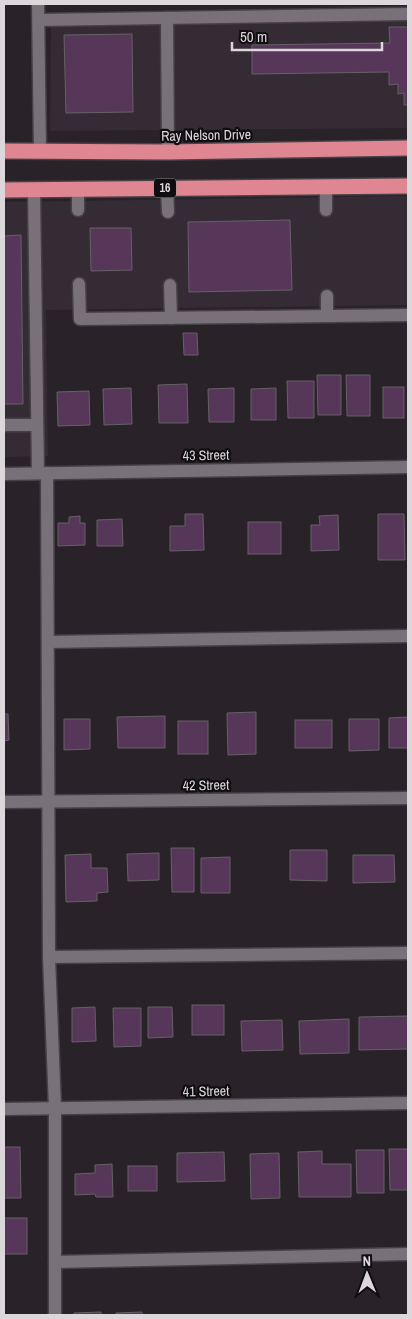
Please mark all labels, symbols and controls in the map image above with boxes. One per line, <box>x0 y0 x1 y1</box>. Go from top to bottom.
scale bar <box>232 20 382 52</box>
text: 50 m <box>240 26 267 47</box>
street label: Ray Nelson Drive <box>161 125 251 145</box>
road number: 16 <box>154 178 176 198</box>
street label: 43 Street <box>183 446 229 464</box>
street label: 42 Street <box>183 776 229 794</box>
street label: 41 Street <box>183 1082 229 1100</box>
north arrow <box>342 1249 392 1299</box>
text: N <box>362 1252 371 1270</box>

